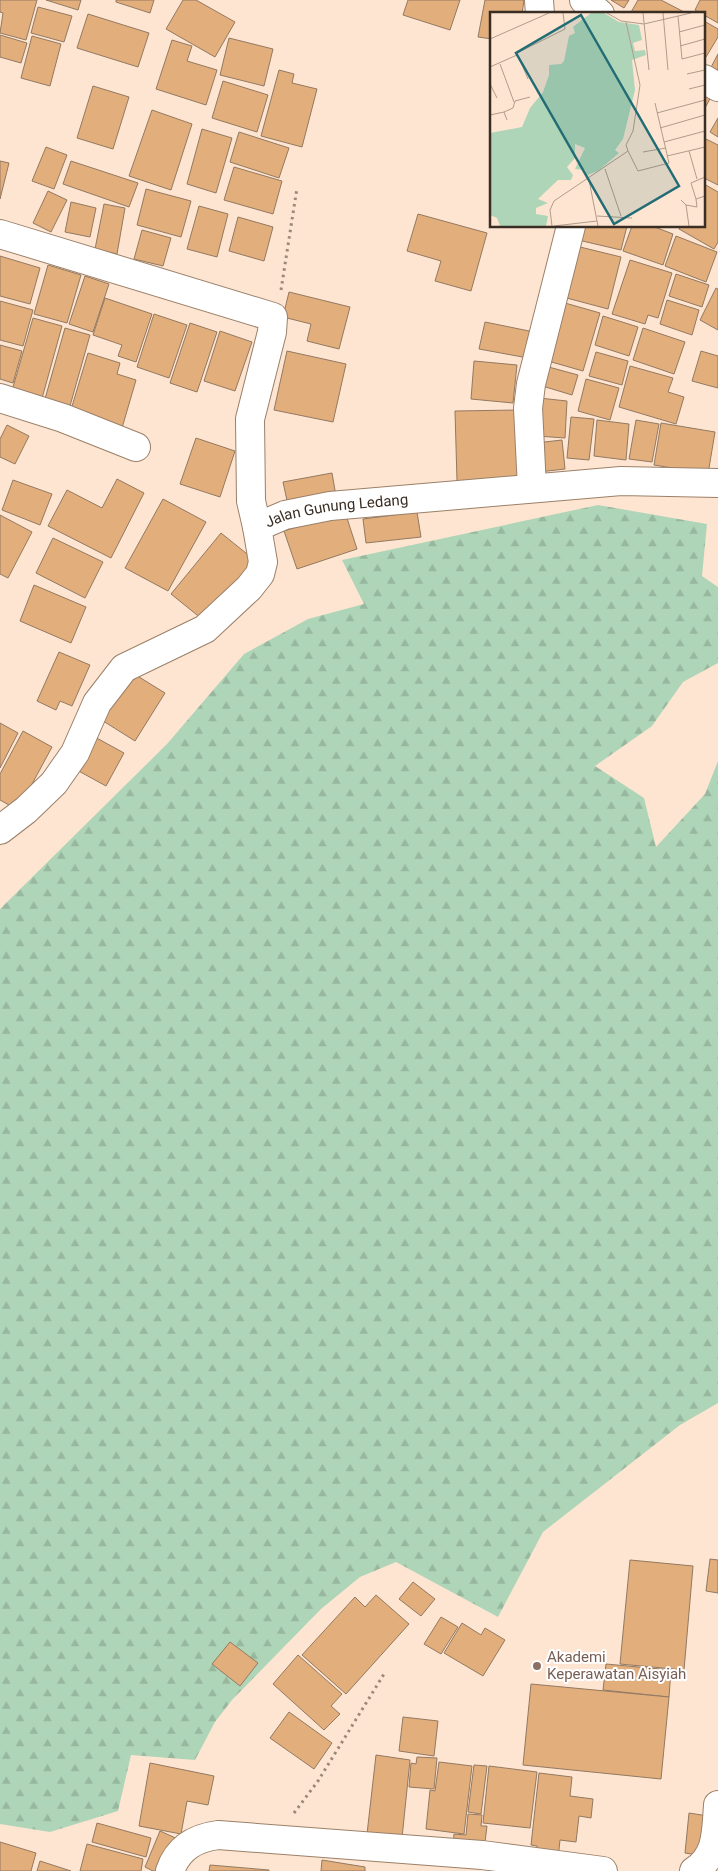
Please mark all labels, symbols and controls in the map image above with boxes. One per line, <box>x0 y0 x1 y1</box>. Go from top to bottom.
inset map <box>490 12 706 228</box>
street label: Jalan Gunung Ledang <box>262 490 409 532</box>
place label: Akademi Keperawatan Aisyiah <box>547 1648 686 1683</box>
marker: Akademi Keperawatan Aisyiah <box>531 1660 543 1672</box>

